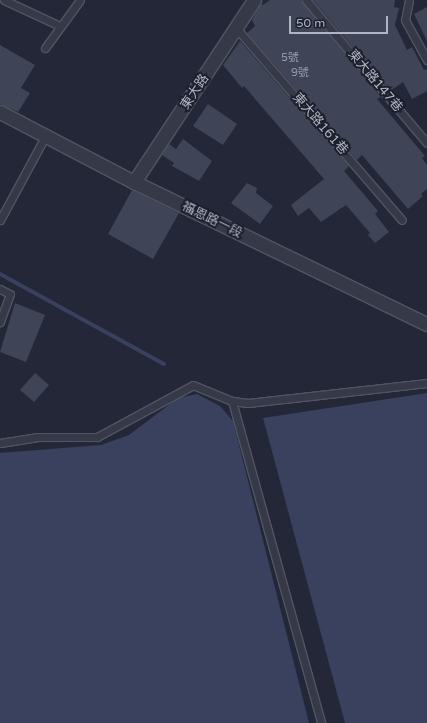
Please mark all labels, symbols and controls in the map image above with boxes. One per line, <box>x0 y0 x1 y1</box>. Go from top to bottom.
scale bar <box>291 8 390 34</box>
text: 50 m <box>296 16 325 30</box>
street label: 東大路147巷 <box>344 47 406 115</box>
house number: 5號 <box>281 51 299 65</box>
house number: 9號 <box>291 66 309 80</box>
street label: 東大路 <box>178 71 212 113</box>
street label: 東大路161巷 <box>289 90 351 158</box>
street label: 福恩路一段 <box>179 199 245 241</box>

